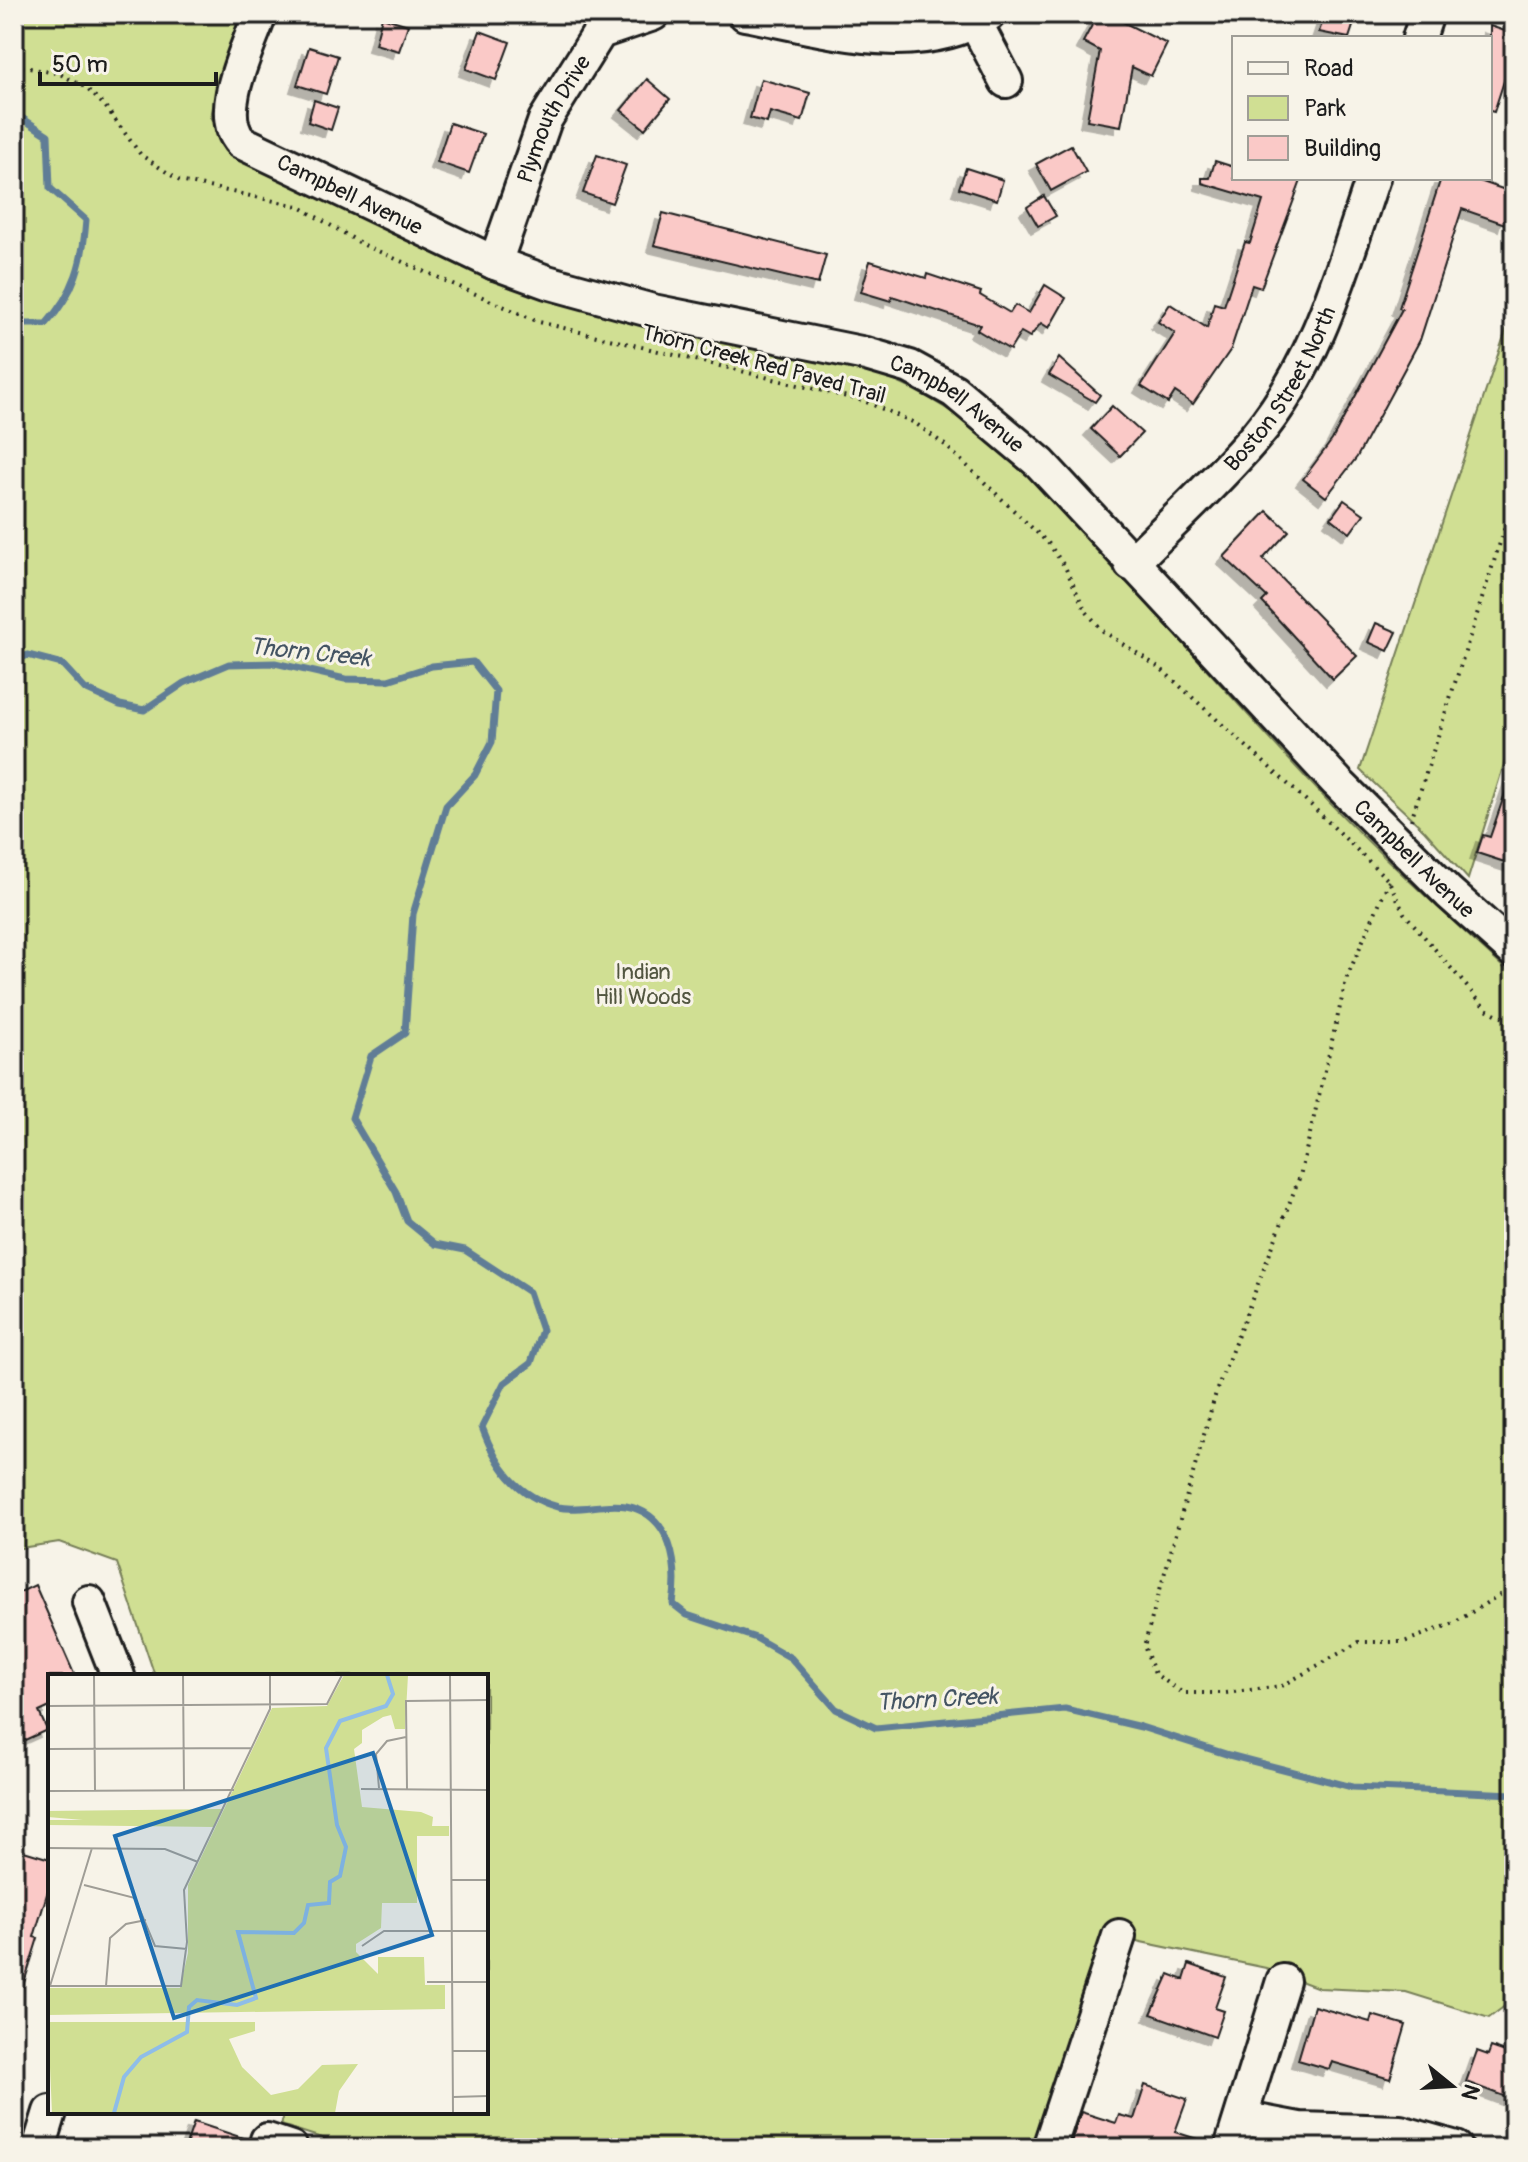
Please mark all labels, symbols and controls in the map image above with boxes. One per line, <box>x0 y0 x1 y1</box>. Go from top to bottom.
scale bar <box>40 36 216 86</box>
legend <box>1232 36 1492 180</box>
text: 50 m <box>52 50 108 79</box>
street label: Plymouth Drive <box>511 50 597 187</box>
text: Road <box>1304 54 1354 83</box>
text: Park <box>1304 94 1346 123</box>
text: Building <box>1304 134 1381 163</box>
street label: Campbell Avenue <box>272 148 427 242</box>
street label: Boston Street North <box>1218 303 1342 477</box>
street label: Thorn Creek Red Paved Trail <box>639 318 889 410</box>
street label: Campbell Avenue <box>886 349 1030 459</box>
water label: Thorn Creek <box>248 632 374 673</box>
street label: Campbell Avenue <box>1348 794 1480 925</box>
park label: Indian Hill Woods <box>595 958 691 1011</box>
inset map <box>48 1674 488 2114</box>
water label: Thorn Creek <box>876 1682 1000 1717</box>
north arrow <box>1412 2046 1492 2126</box>
text: N <box>1454 2080 1486 2103</box>

